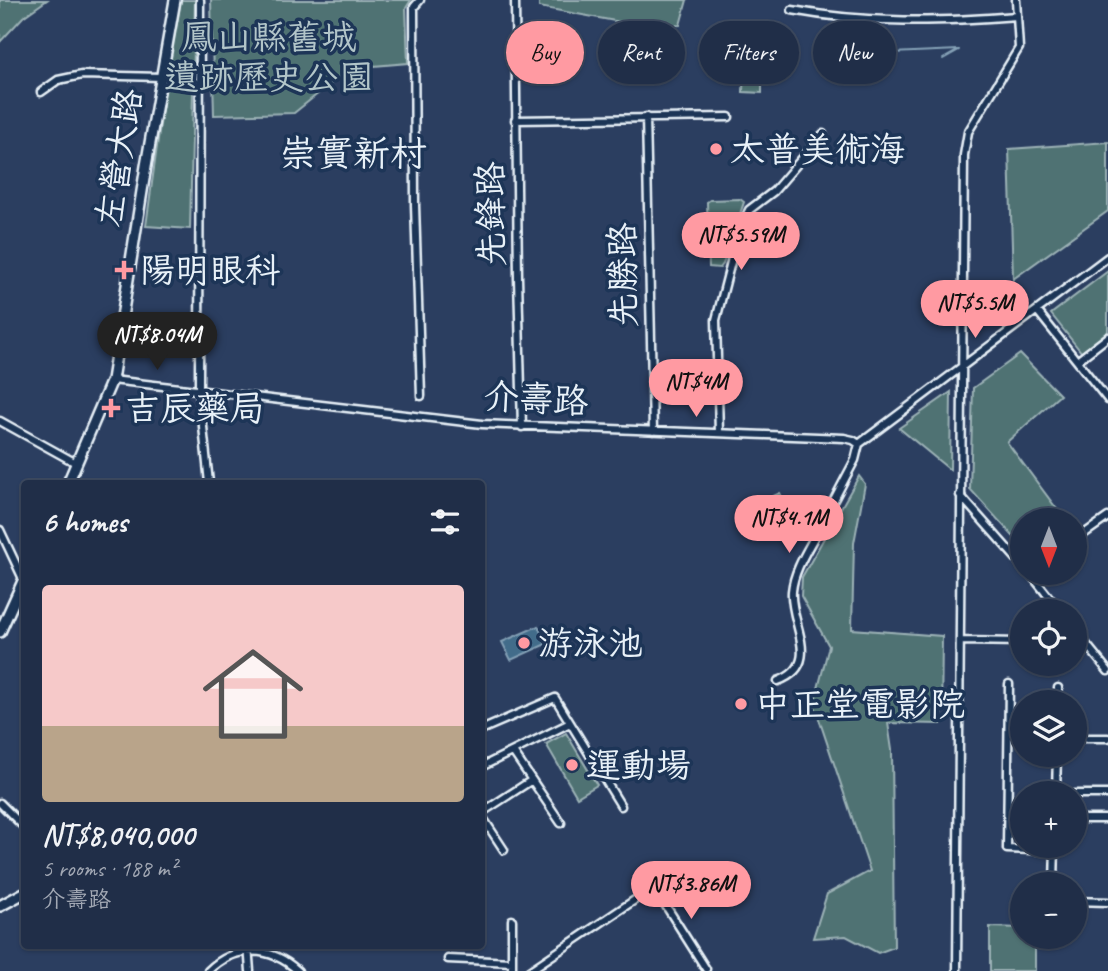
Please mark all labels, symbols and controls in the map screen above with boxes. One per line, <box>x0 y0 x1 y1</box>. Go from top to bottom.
park label: 鳳山縣舊城 遺跡歷史公園 <box>164 15 374 100</box>
chip: Buy <box>506 21 584 84</box>
chip: Rent <box>598 21 685 84</box>
chip: Filters <box>699 21 799 84</box>
chip: New <box>813 21 896 84</box>
street label: 左營大路 <box>86 85 152 231</box>
place label: 太普美術海 <box>730 127 905 172</box>
district label: 崇實新村 <box>279 130 427 177</box>
marker: 太普美術海 <box>708 141 724 157</box>
street label: 先鋒路 <box>468 161 514 267</box>
pin: NT$5.59M <box>669 212 813 272</box>
text: NT$5.59M <box>698 220 784 249</box>
street label: 先勝路 <box>600 222 646 328</box>
place label: 陽明眼科 <box>140 248 280 293</box>
marker: 陽明眼科 <box>114 260 134 280</box>
pin: NT$5.5M <box>910 280 1040 340</box>
text: NT$5.5M <box>937 288 1013 317</box>
pin: NT$8.04M <box>85 312 229 372</box>
text: NT$8.04M <box>113 320 201 349</box>
pin: NT$4M <box>647 360 745 419</box>
text: NT$4M <box>665 367 727 396</box>
street label: 介壽路 <box>482 374 590 424</box>
place label: 吉辰藥局 <box>125 386 265 431</box>
marker: 吉辰藥局 <box>103 400 119 416</box>
pin: NT$4.1M <box>724 496 854 555</box>
text: 6 homes <box>42 503 127 541</box>
icon: filters <box>426 503 464 541</box>
text: NT$4.1M <box>750 503 828 532</box>
north arrow <box>1010 508 1087 584</box>
map controls <box>1010 508 1087 949</box>
button: locate <box>1010 599 1087 676</box>
place label: 游泳池 <box>538 621 643 666</box>
icon: home <box>190 631 316 757</box>
marker: 游泳池 <box>516 635 532 651</box>
place label: 中正堂電影院 <box>755 682 965 727</box>
button: layers <box>1010 690 1087 767</box>
marker: 中正堂電影院 <box>733 696 749 712</box>
place label: 運動場 <box>586 743 691 788</box>
marker: 運動場 <box>564 757 580 773</box>
button: + <box>1010 781 1087 858</box>
text: NT$8,040,000 <box>42 816 194 854</box>
text: 5 rooms · 188 m² <box>42 854 177 883</box>
pin: NT$3.86M <box>619 862 763 921</box>
text: NT$3.86M <box>647 869 735 898</box>
button: − <box>1010 872 1087 949</box>
text: 介壽路 <box>42 885 111 914</box>

